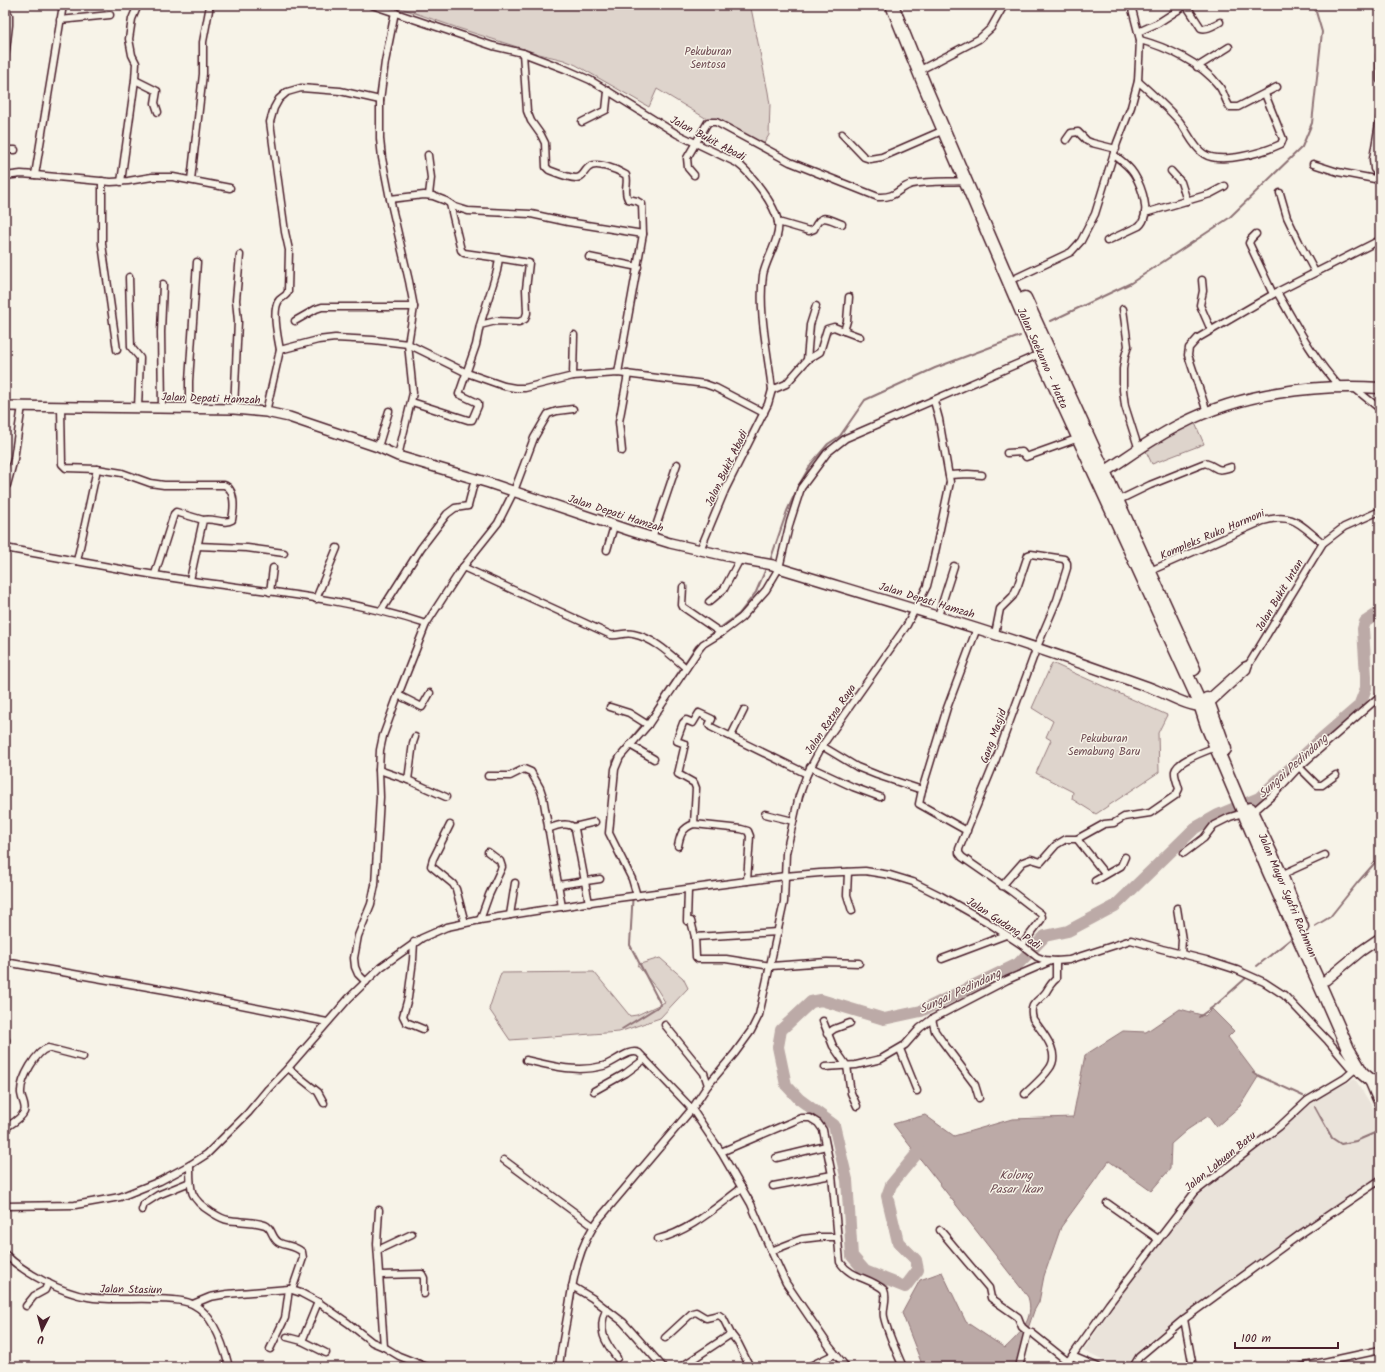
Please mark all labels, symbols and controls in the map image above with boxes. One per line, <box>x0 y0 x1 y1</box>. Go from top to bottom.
park label: Pekuburan Sentosa <box>684 43 732 74</box>
street label: Jalan Bukit Abadi <box>667 111 749 166</box>
street label: Jalan Soekarno - Hatta <box>1012 305 1072 412</box>
street label: Jalan Depati Hamzah <box>161 388 261 410</box>
street label: Jalan Bukit Abadi <box>701 427 753 510</box>
street label: Jalan Depati Hamzah <box>566 490 666 538</box>
street label: Kompleks Ruko Harmoni <box>1157 505 1268 565</box>
street label: Jalan Bukit Intan <box>1251 556 1309 635</box>
street label: Jalan Depati Hamzah <box>877 578 977 624</box>
street label: Jalan Ratna Raya <box>801 681 861 758</box>
street label: Gang Masjid <box>976 706 1012 766</box>
water label: Sungai Pedindang <box>1254 729 1334 803</box>
park label: Pekuburan Semabung Baru <box>1068 730 1141 761</box>
street label: Jalan Mayor Syafri Rachman <box>1253 830 1322 961</box>
street label: Jalan Gudang Padi <box>963 893 1045 955</box>
water label: Sungai Pedindang <box>916 964 1005 1019</box>
street label: Jalan Labuan Batu <box>1181 1127 1261 1196</box>
water label: Kolong Pasar Ikan <box>989 1166 1044 1199</box>
street label: Jalan Stasiun <box>100 1280 162 1300</box>
north arrow <box>22 1310 62 1350</box>
scale bar <box>1235 1324 1338 1350</box>
text: 100 m <box>1241 1329 1272 1348</box>
text: U <box>36 1330 45 1348</box>

